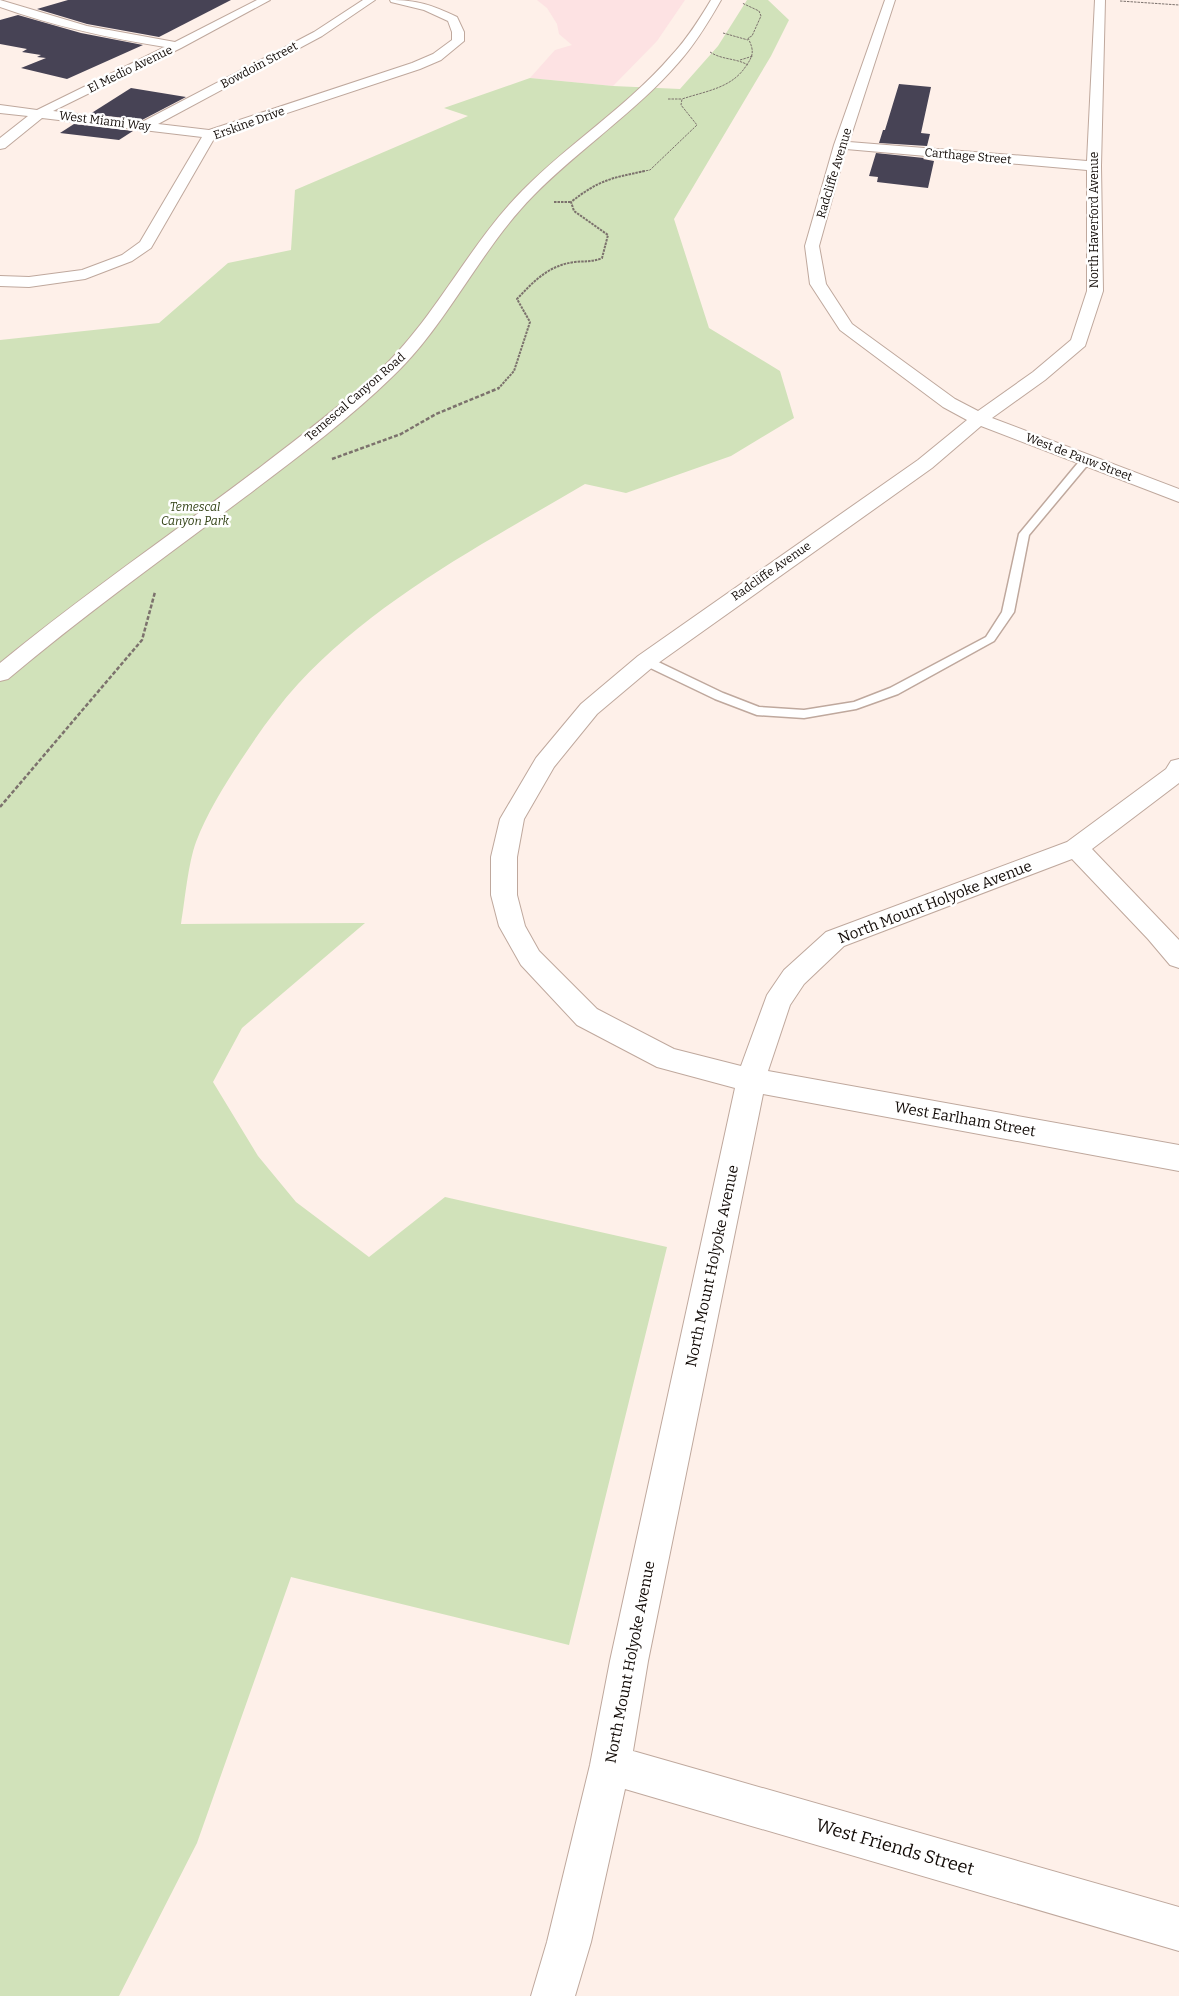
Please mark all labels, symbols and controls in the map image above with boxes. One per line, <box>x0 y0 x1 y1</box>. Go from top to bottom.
street label: Bowdoin Street <box>218 39 300 91</box>
street label: El Medio Avenue <box>85 42 175 96</box>
street label: Erskine Drive <box>212 104 286 142</box>
street label: West Miami Way <box>58 108 152 134</box>
street label: Radcliffe Avenue <box>814 126 854 220</box>
street label: Carthage Street <box>924 145 1013 167</box>
street label: North Haverford Avenue <box>1087 152 1101 288</box>
street label: Temescal Canyon Road <box>302 350 408 444</box>
street label: West de Pauw Street <box>1024 430 1135 484</box>
park label: Temescal Canyon Park <box>161 500 230 528</box>
street label: Radcliffe Avenue <box>729 538 813 604</box>
street label: North Mount Holyoke Avenue <box>836 857 1034 947</box>
street label: West Earlham Street <box>893 1098 1038 1140</box>
street label: North Mount Holyoke Avenue <box>682 1163 742 1369</box>
street label: North Mount Holyoke Avenue <box>602 1559 658 1765</box>
street label: West Friends Street <box>813 1814 977 1880</box>

